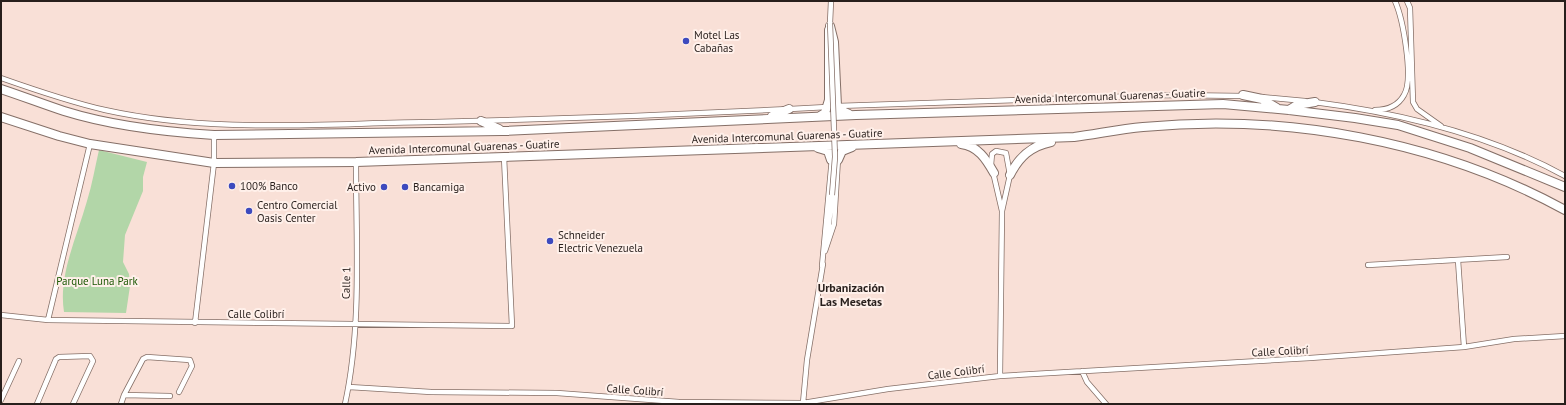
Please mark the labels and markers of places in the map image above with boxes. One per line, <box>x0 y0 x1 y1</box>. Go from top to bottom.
place label: Motel Las Cabañas <box>694 28 740 55</box>
marker: Motel Las Cabañas <box>681 36 691 46</box>
place label: 100% Banco <box>240 179 298 193</box>
place label: Activo <box>347 180 376 194</box>
place label: Bancamiga <box>413 180 465 194</box>
marker: 100% Banco <box>227 181 237 191</box>
marker: Activo <box>379 182 389 192</box>
marker: Bancamiga <box>400 182 410 192</box>
place label: Centro Comercial Oasis Center <box>257 198 338 225</box>
marker: Centro Comercial Oasis Center <box>244 206 254 216</box>
place label: Schneider Electric Venezuela <box>558 228 643 255</box>
marker: Schneider Electric Venezuela <box>545 236 555 246</box>

